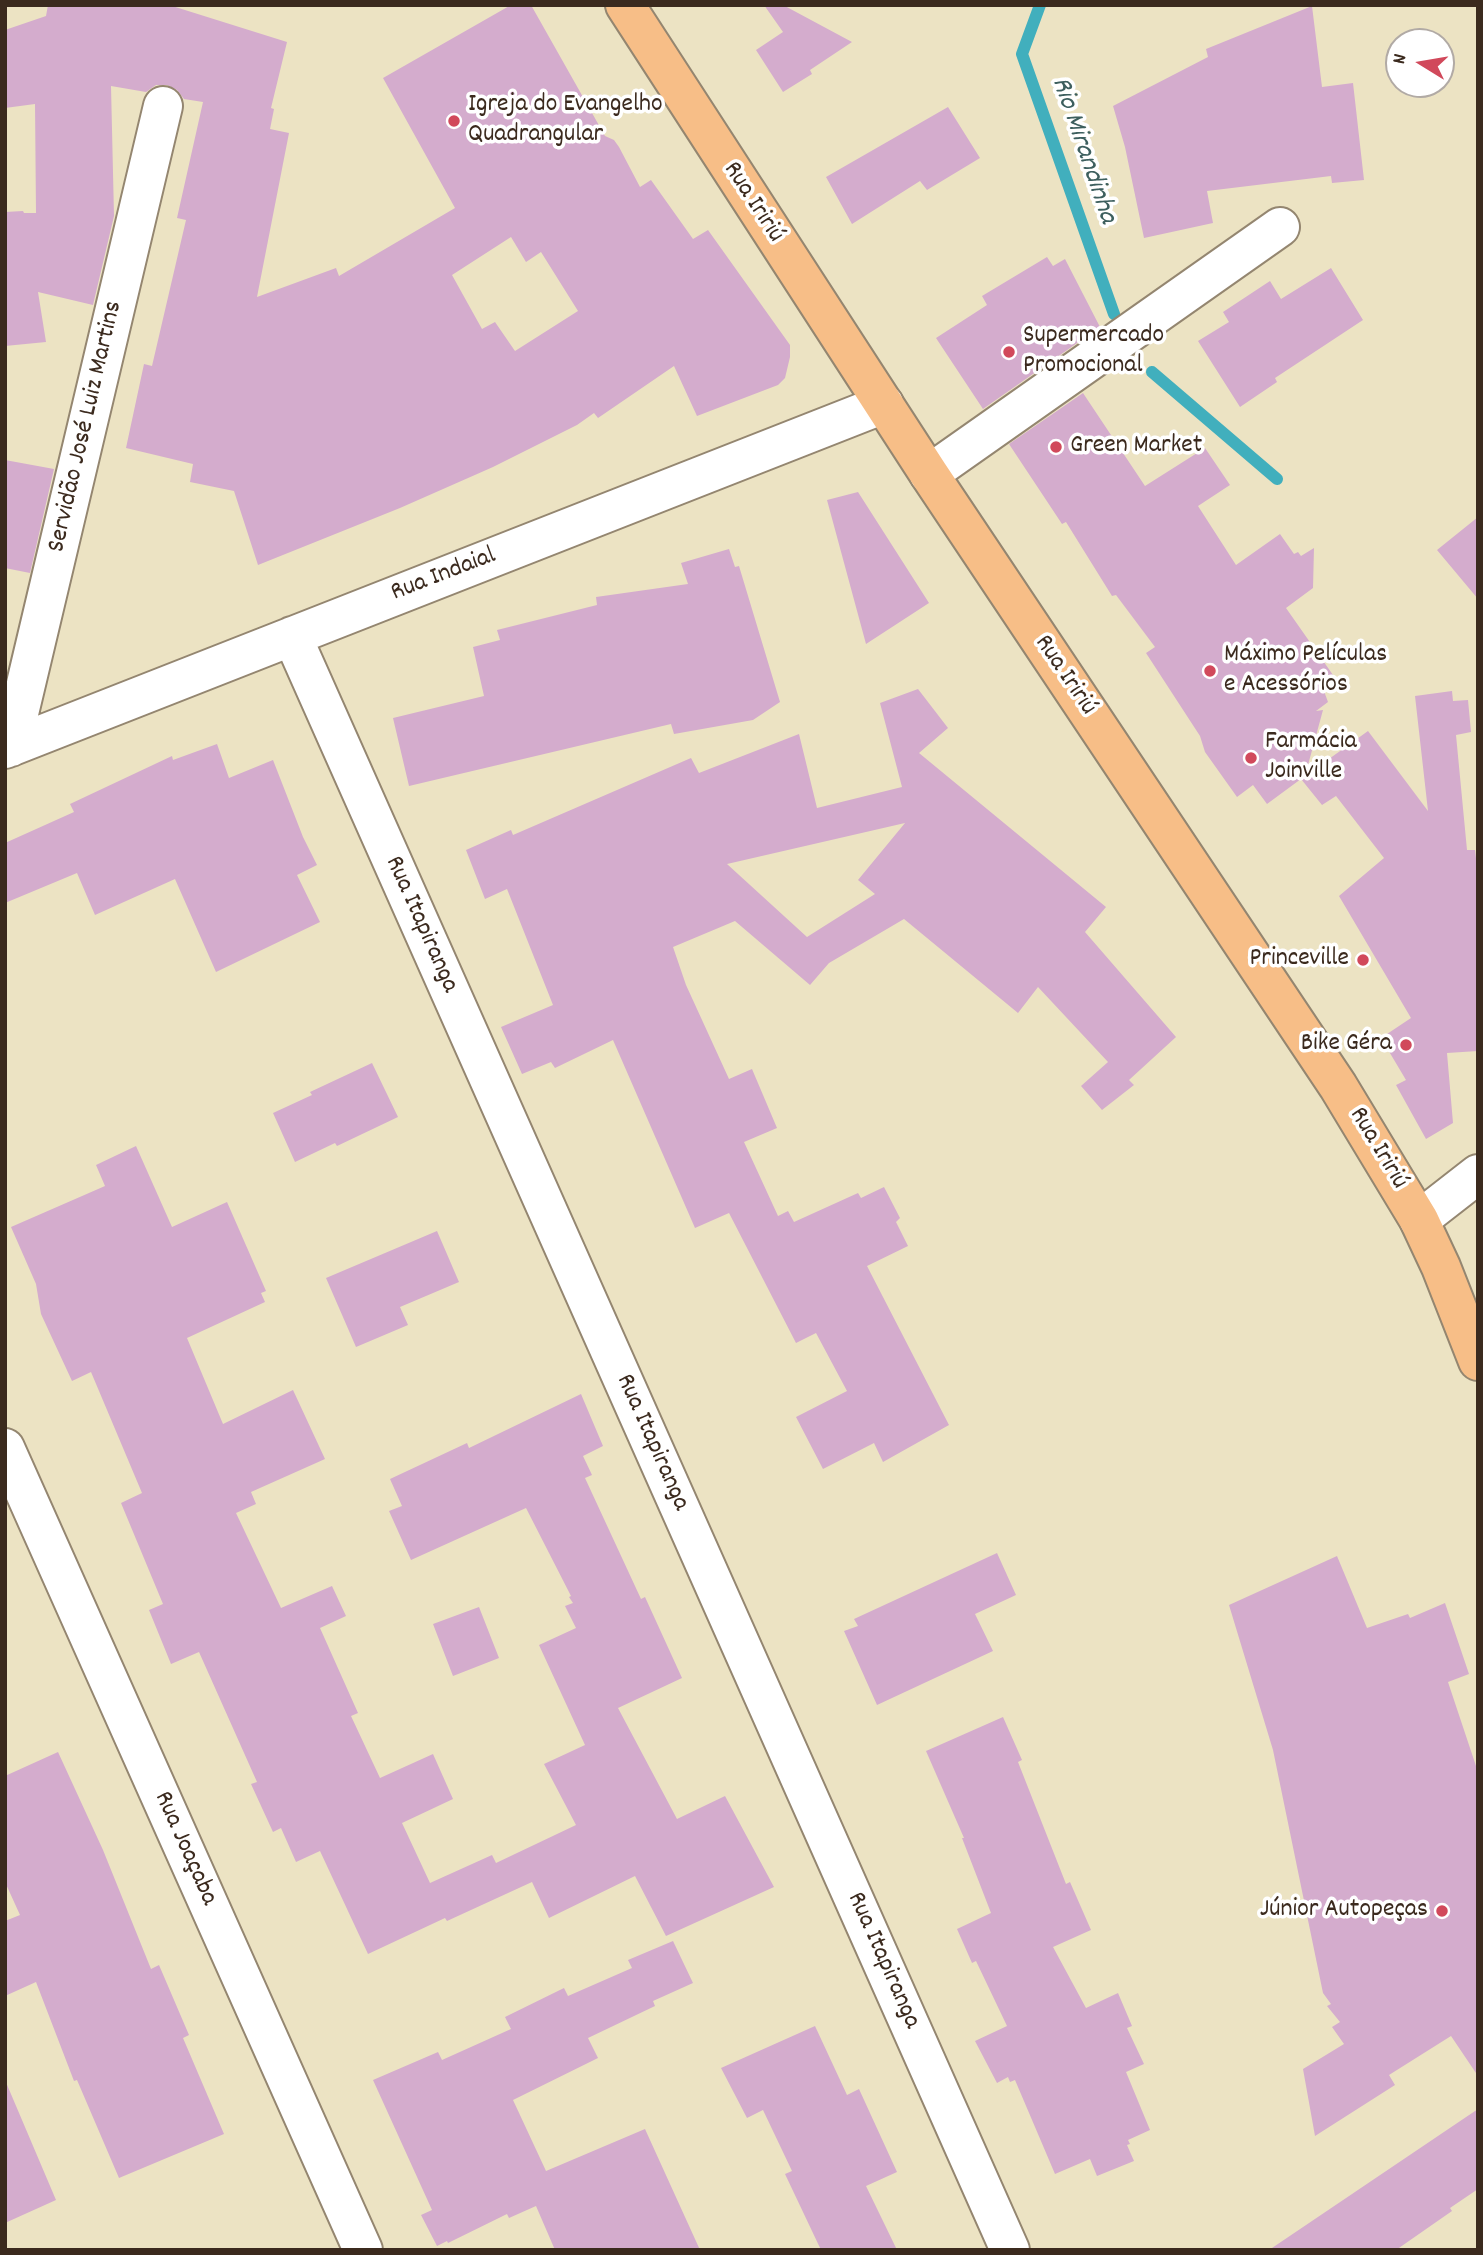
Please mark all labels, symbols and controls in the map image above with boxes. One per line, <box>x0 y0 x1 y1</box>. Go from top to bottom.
north arrow <box>1385 28 1455 98</box>
text: N <box>1387 52 1415 66</box>
water label: Rio Mirandinha <box>1041 73 1123 229</box>
place label: Igreja do Evangelho Quadrangular <box>468 90 663 152</box>
marker: Igreja do Evangelho Quadrangular <box>446 113 462 129</box>
street label: Rua Iririú <box>714 157 790 249</box>
street label: Servidão José Luiz Martins <box>43 298 131 556</box>
place label: Supermercado Promocional <box>1023 321 1164 382</box>
marker: Supermercado Promocional <box>1001 344 1017 360</box>
place label: Green Market <box>1070 431 1202 463</box>
marker: Green Market <box>1048 439 1064 455</box>
street label: Rua Indaial <box>387 542 501 610</box>
street label: Rua Iririú <box>1026 630 1102 722</box>
place label: Máximo Películas e Acessórios <box>1224 640 1387 702</box>
marker: Máximo Películas e Acessórios <box>1202 663 1218 679</box>
place label: Farmácia Joinville <box>1265 727 1357 788</box>
marker: Farmácia Joinville <box>1243 750 1259 766</box>
street label: Rua Itapiranga <box>376 852 464 998</box>
place label: Princeville <box>1249 944 1349 976</box>
marker: Princeville <box>1355 952 1371 968</box>
place label: Bike Géra <box>1301 1029 1392 1061</box>
marker: Bike Géra <box>1398 1037 1414 1053</box>
street label: Rua Iririú <box>1340 1102 1414 1196</box>
street label: Rua Itapiranga <box>607 1370 695 1516</box>
street label: Rua Joaçaba <box>145 1787 223 1911</box>
street label: Rua Itapiranga <box>838 1888 926 2034</box>
place label: Júnior Autopeças <box>1260 1895 1428 1927</box>
marker: Júnior Autopeças <box>1434 1903 1450 1919</box>

